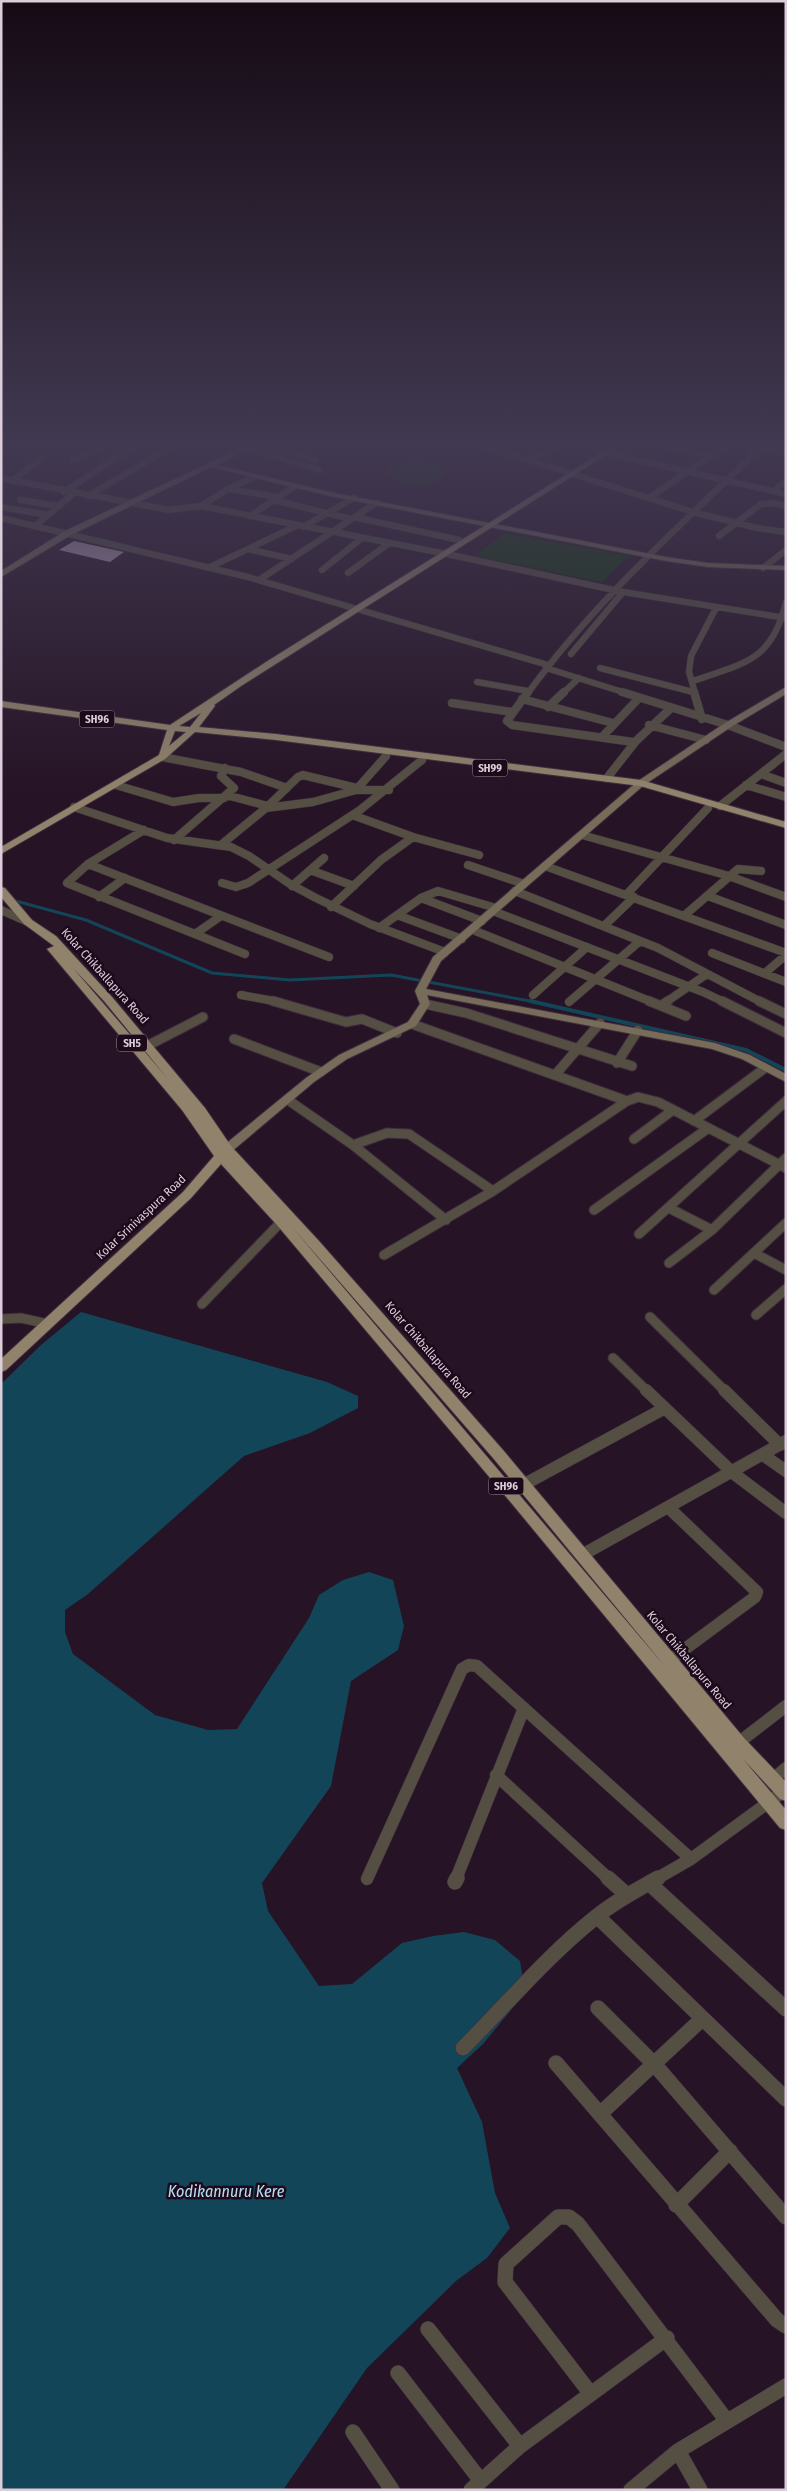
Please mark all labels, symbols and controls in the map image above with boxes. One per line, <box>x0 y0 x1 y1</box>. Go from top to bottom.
road number: SH96 <box>80 711 114 728</box>
road number: SH99 <box>472 760 508 776</box>
street label: Kolar Chikballapura Road <box>58 925 152 1027</box>
road number: SH5 <box>117 1034 147 1052</box>
street label: Kolar Srinivaspura Road <box>93 1172 189 1262</box>
street label: Kolar Chikballapura Road <box>382 1299 474 1401</box>
road number: SH96 <box>488 1478 524 1494</box>
street label: Kolar Chikballapura Road <box>644 1608 734 1712</box>
water label: Kodikannuru Kere <box>168 2182 285 2201</box>

